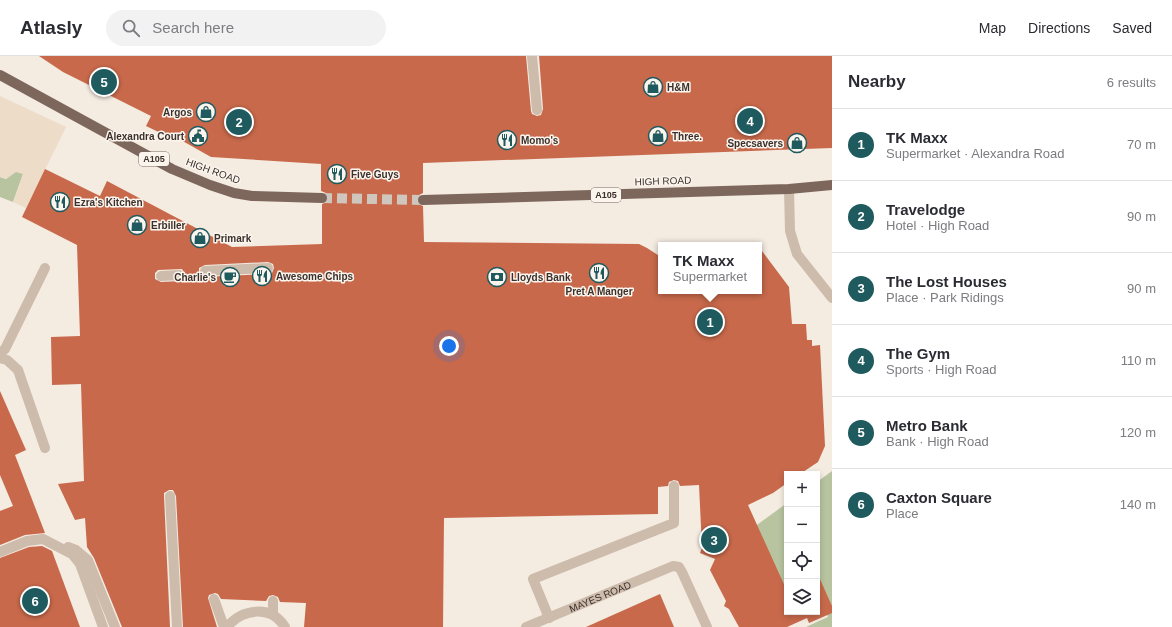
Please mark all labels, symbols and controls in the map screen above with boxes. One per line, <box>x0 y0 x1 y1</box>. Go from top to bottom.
search box <box>106 10 386 46</box>
text: Atlasly <box>20 17 82 38</box>
icon: search <box>120 17 142 39</box>
text: Search here <box>152 19 234 36</box>
text: Map <box>979 20 1006 36</box>
text: Directions <box>1028 20 1090 36</box>
text: Saved <box>1112 20 1152 36</box>
pin: 5 <box>91 67 117 97</box>
text: Nearby <box>848 72 906 91</box>
text: 6 results <box>1107 75 1156 90</box>
shop icon: H&M <box>642 76 664 98</box>
place label: H&M <box>667 82 690 93</box>
shop icon: Argos <box>195 101 217 123</box>
pin: 4 <box>737 106 763 136</box>
place label: Argos <box>163 107 192 118</box>
pin: 2 <box>226 107 252 137</box>
public building icon: Alexandra Court <box>187 125 209 147</box>
shop icon: Three. <box>647 125 669 147</box>
restaurant icon: Momo's <box>496 129 518 151</box>
text: TK Maxx <box>886 129 948 146</box>
place label: Alexandra Court <box>106 131 185 142</box>
place label: Three. <box>672 131 702 142</box>
shop icon: Specsavers <box>786 132 808 154</box>
place label: Momo's <box>521 135 559 146</box>
text: 1 <box>857 137 865 152</box>
text: 70 m <box>1127 137 1156 152</box>
place label: Specsavers <box>727 138 783 149</box>
text: Supermarket · Alexandra Road <box>886 146 1064 161</box>
road number: A105 <box>139 152 169 166</box>
street label: HIGH ROAD <box>184 156 242 186</box>
restaurant icon: Five Guys <box>326 163 348 185</box>
place label: Five Guys <box>351 169 399 180</box>
street label: HIGH ROAD <box>634 175 692 187</box>
road number: A105 <box>591 188 621 202</box>
restaurant icon: Ezra's Kitchen <box>49 191 71 213</box>
place label: Ezra's Kitchen <box>74 197 143 208</box>
text: Travelodge <box>886 201 965 218</box>
text: 2 <box>857 209 865 224</box>
text: 90 m <box>1127 209 1156 224</box>
shop icon: Erbiller <box>126 214 148 236</box>
text: Hotel · High Road <box>886 218 989 233</box>
place label: Erbiller <box>151 220 186 231</box>
shop icon: Primark <box>189 227 211 249</box>
place label: Primark <box>214 233 252 244</box>
popup <box>658 242 762 294</box>
text: TK Maxx <box>673 252 734 269</box>
restaurant icon: Pret A Manger <box>588 262 610 284</box>
restaurant icon: Awesome Chips <box>251 265 273 287</box>
cafe icon: Charlie's <box>219 266 241 288</box>
bank icon: Lloyds Bank <box>486 266 508 288</box>
text: Supermarket <box>673 269 747 284</box>
place label: Awesome Chips <box>276 271 353 282</box>
place label: Charlie's <box>174 272 216 283</box>
place label: Lloyds Bank <box>511 272 571 283</box>
text: The Lost Houses <box>886 273 1007 290</box>
text: 3 <box>857 281 865 296</box>
text: 90 m <box>1127 281 1156 296</box>
place label: Pret A Manger <box>565 286 633 297</box>
text: Place · Park Ridings <box>886 290 1004 305</box>
pin: 1 <box>697 307 723 337</box>
your location <box>439 336 459 356</box>
text: The Gym <box>886 345 950 362</box>
text: 4 <box>857 353 865 368</box>
text: 110 m <box>1121 353 1156 368</box>
text: Sports · High Road <box>886 362 997 377</box>
text: Metro Bank <box>886 417 968 434</box>
text: 5 <box>857 425 865 440</box>
text: 120 m <box>1120 425 1156 440</box>
text: Bank · High Road <box>886 434 989 449</box>
map controls <box>784 471 820 615</box>
button: + <box>784 471 820 507</box>
text: Caxton Square <box>886 489 992 506</box>
text: 6 <box>857 497 865 512</box>
text: 140 m <box>1120 497 1156 512</box>
text: Place <box>886 506 919 521</box>
button: − <box>784 507 820 543</box>
pin: 3 <box>701 525 727 555</box>
button: locate <box>784 543 820 579</box>
street label: MAYES ROAD <box>567 579 632 614</box>
button: layers <box>784 579 820 615</box>
pin: 6 <box>22 586 48 616</box>

